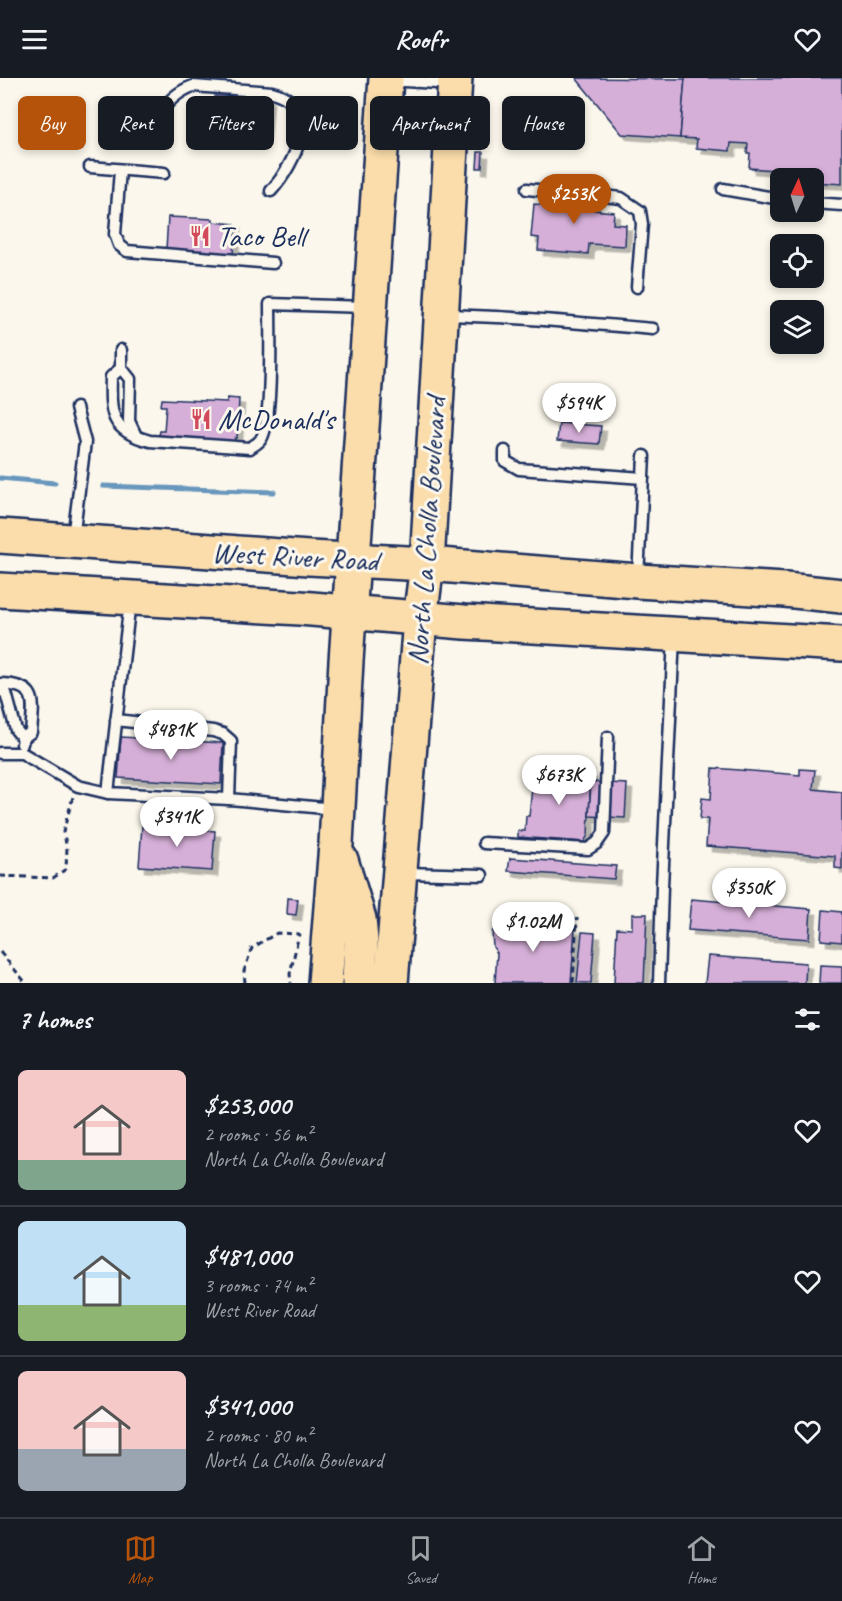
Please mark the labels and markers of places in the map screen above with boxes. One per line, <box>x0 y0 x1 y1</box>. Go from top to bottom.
pin: $253K <box>532 174 616 225</box>
place label: Taco Bell <box>217 217 310 255</box>
restaurant icon: Taco Bell <box>188 224 212 248</box>
pin: $594K <box>537 383 621 434</box>
place label: McDonald's <box>218 400 337 438</box>
restaurant icon: McDonald's <box>189 407 213 431</box>
pin: $481K <box>129 710 213 761</box>
pin: $673K <box>517 755 601 806</box>
pin: $341K <box>135 797 219 848</box>
pin: $350K <box>707 868 791 919</box>
pin: $1.02M <box>484 902 582 953</box>

